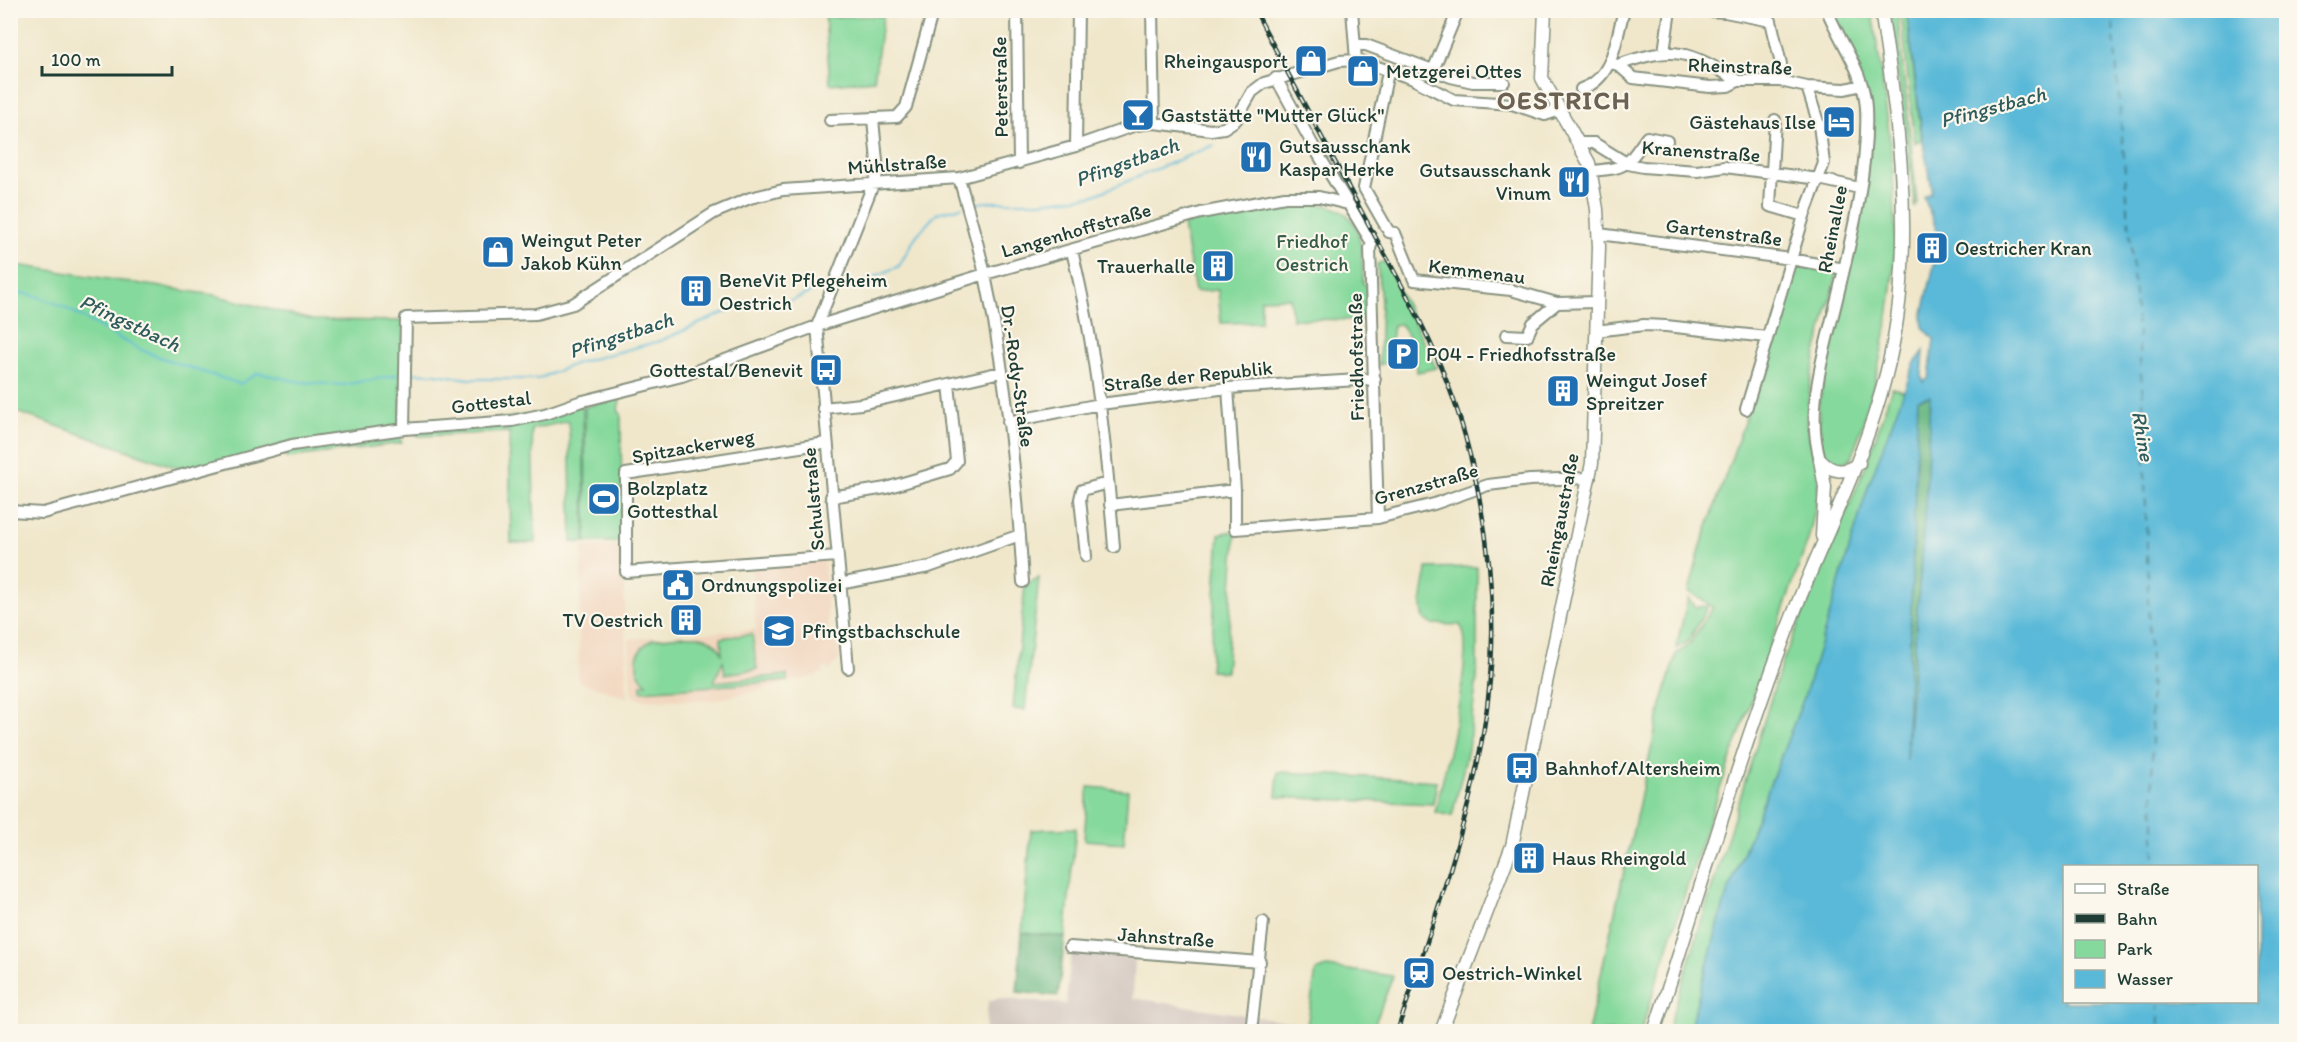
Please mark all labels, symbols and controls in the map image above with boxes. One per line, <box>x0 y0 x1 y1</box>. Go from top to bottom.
street label: Peterstraße <box>987 36 1013 138</box>
scale bar <box>42 39 172 77</box>
shop icon: Rheingausport <box>1293 43 1329 79</box>
text: 100 m <box>51 49 101 71</box>
place label: Rheingausport <box>1164 49 1288 73</box>
street label: Rheinstraße <box>1687 52 1793 80</box>
shop icon: Metzgerei Ottes <box>1345 53 1381 89</box>
place label: Metzgerei Ottes <box>1386 59 1522 83</box>
water label: Pfingstbach <box>1937 80 2049 133</box>
district label: OESTRICH <box>1497 84 1631 116</box>
bar icon: Gaststätte "Mutter Glück" <box>1120 97 1156 133</box>
place label: Gaststätte "Mutter Glück" <box>1161 103 1385 127</box>
hotel icon: Gästehaus Ilse <box>1821 104 1857 140</box>
place label: Gästehaus Ilse <box>1689 110 1816 134</box>
water label: Pfingstbach <box>1072 131 1183 192</box>
place label: Gutsausschank Kaspar Herke <box>1279 134 1411 181</box>
street label: Kranenstraße <box>1641 135 1761 167</box>
restaurant icon: Gutsausschank Kaspar Herke <box>1238 139 1274 175</box>
street label: Mühlstraße <box>847 149 947 179</box>
place label: Gutsausschank Vinum <box>1419 158 1551 205</box>
restaurant icon: Gutsausschank Vinum <box>1556 164 1592 200</box>
street label: Rheinallee <box>1812 183 1852 275</box>
street label: Langenhoffstraße <box>998 197 1154 263</box>
street label: Gartenstraße <box>1664 213 1784 251</box>
place label: Weingut Peter Jakob Kühn <box>521 228 642 275</box>
park label: Friedhof Oestrich <box>1276 229 1348 276</box>
building icon: Oestricher Kran <box>1914 230 1950 266</box>
shop icon: Weingut Peter Jakob Kühn <box>480 234 516 270</box>
place label: Oestricher Kran <box>1955 236 2092 260</box>
building icon: Trauerhalle <box>1200 248 1236 284</box>
street label: Kemmenau <box>1427 253 1527 289</box>
place label: Trauerhalle <box>1097 254 1195 278</box>
place label: BeneVit Pflegeheim Oestrich <box>719 268 888 315</box>
building icon: BeneVit Pflegeheim Oestrich <box>678 273 714 309</box>
water label: Pfingstbach <box>76 288 185 357</box>
street label: Friedhofstraße <box>1343 293 1369 421</box>
street label: Dr.-Rody-Straße <box>996 303 1040 449</box>
water label: Pfingstbach <box>566 306 677 363</box>
parking icon: P04 - Friedhofsstraße <box>1385 336 1421 372</box>
place label: P04 - Friedhofsstraße <box>1426 342 1616 366</box>
bus stop icon: Gottestal/Benevit <box>808 352 844 388</box>
street label: Straße der Republik <box>1102 355 1274 397</box>
place label: Gottestal/Benevit <box>649 358 803 382</box>
place label: Weingut Josef Spreitzer <box>1586 368 1708 415</box>
building icon: Weingut Josef Spreitzer <box>1545 373 1581 409</box>
street label: Gottestal <box>450 385 533 419</box>
water label: Rhine <box>2127 409 2160 464</box>
street label: Spitzackerweg <box>630 423 757 469</box>
street label: Schulstraße <box>797 446 829 552</box>
street label: Rheingaustraße <box>1534 451 1584 589</box>
street label: Grenzstraße <box>1371 458 1481 510</box>
place label: Bolzplatz Gottesthal <box>627 476 718 523</box>
sports icon: Bolzplatz Gottesthal <box>586 481 622 517</box>
public building icon: Ordnungspolizei <box>660 567 696 603</box>
place label: Ordnungspolizei <box>701 573 842 597</box>
building icon: TV Oestrich <box>668 602 704 638</box>
place label: TV Oestrich <box>563 608 663 632</box>
school or university icon: Pfingstbachschule <box>761 613 797 649</box>
place label: Pfingstbachschule <box>802 619 960 643</box>
bus stop icon: Bahnhof/Altersheim <box>1504 750 1540 786</box>
place label: Bahnhof/Altersheim <box>1545 756 1721 780</box>
building icon: Haus Rheingold <box>1511 840 1547 876</box>
place label: Haus Rheingold <box>1552 846 1686 870</box>
legend <box>2063 865 2258 1003</box>
text: Straße <box>2117 878 2170 900</box>
text: Bahn <box>2117 908 2158 930</box>
street label: Jahnstraße <box>1117 922 1215 952</box>
text: Park <box>2117 938 2152 960</box>
station icon: Oestrich-Winkel <box>1401 955 1437 991</box>
place label: Oestrich-Winkel <box>1442 961 1582 985</box>
text: Wasser <box>2117 968 2174 990</box>

